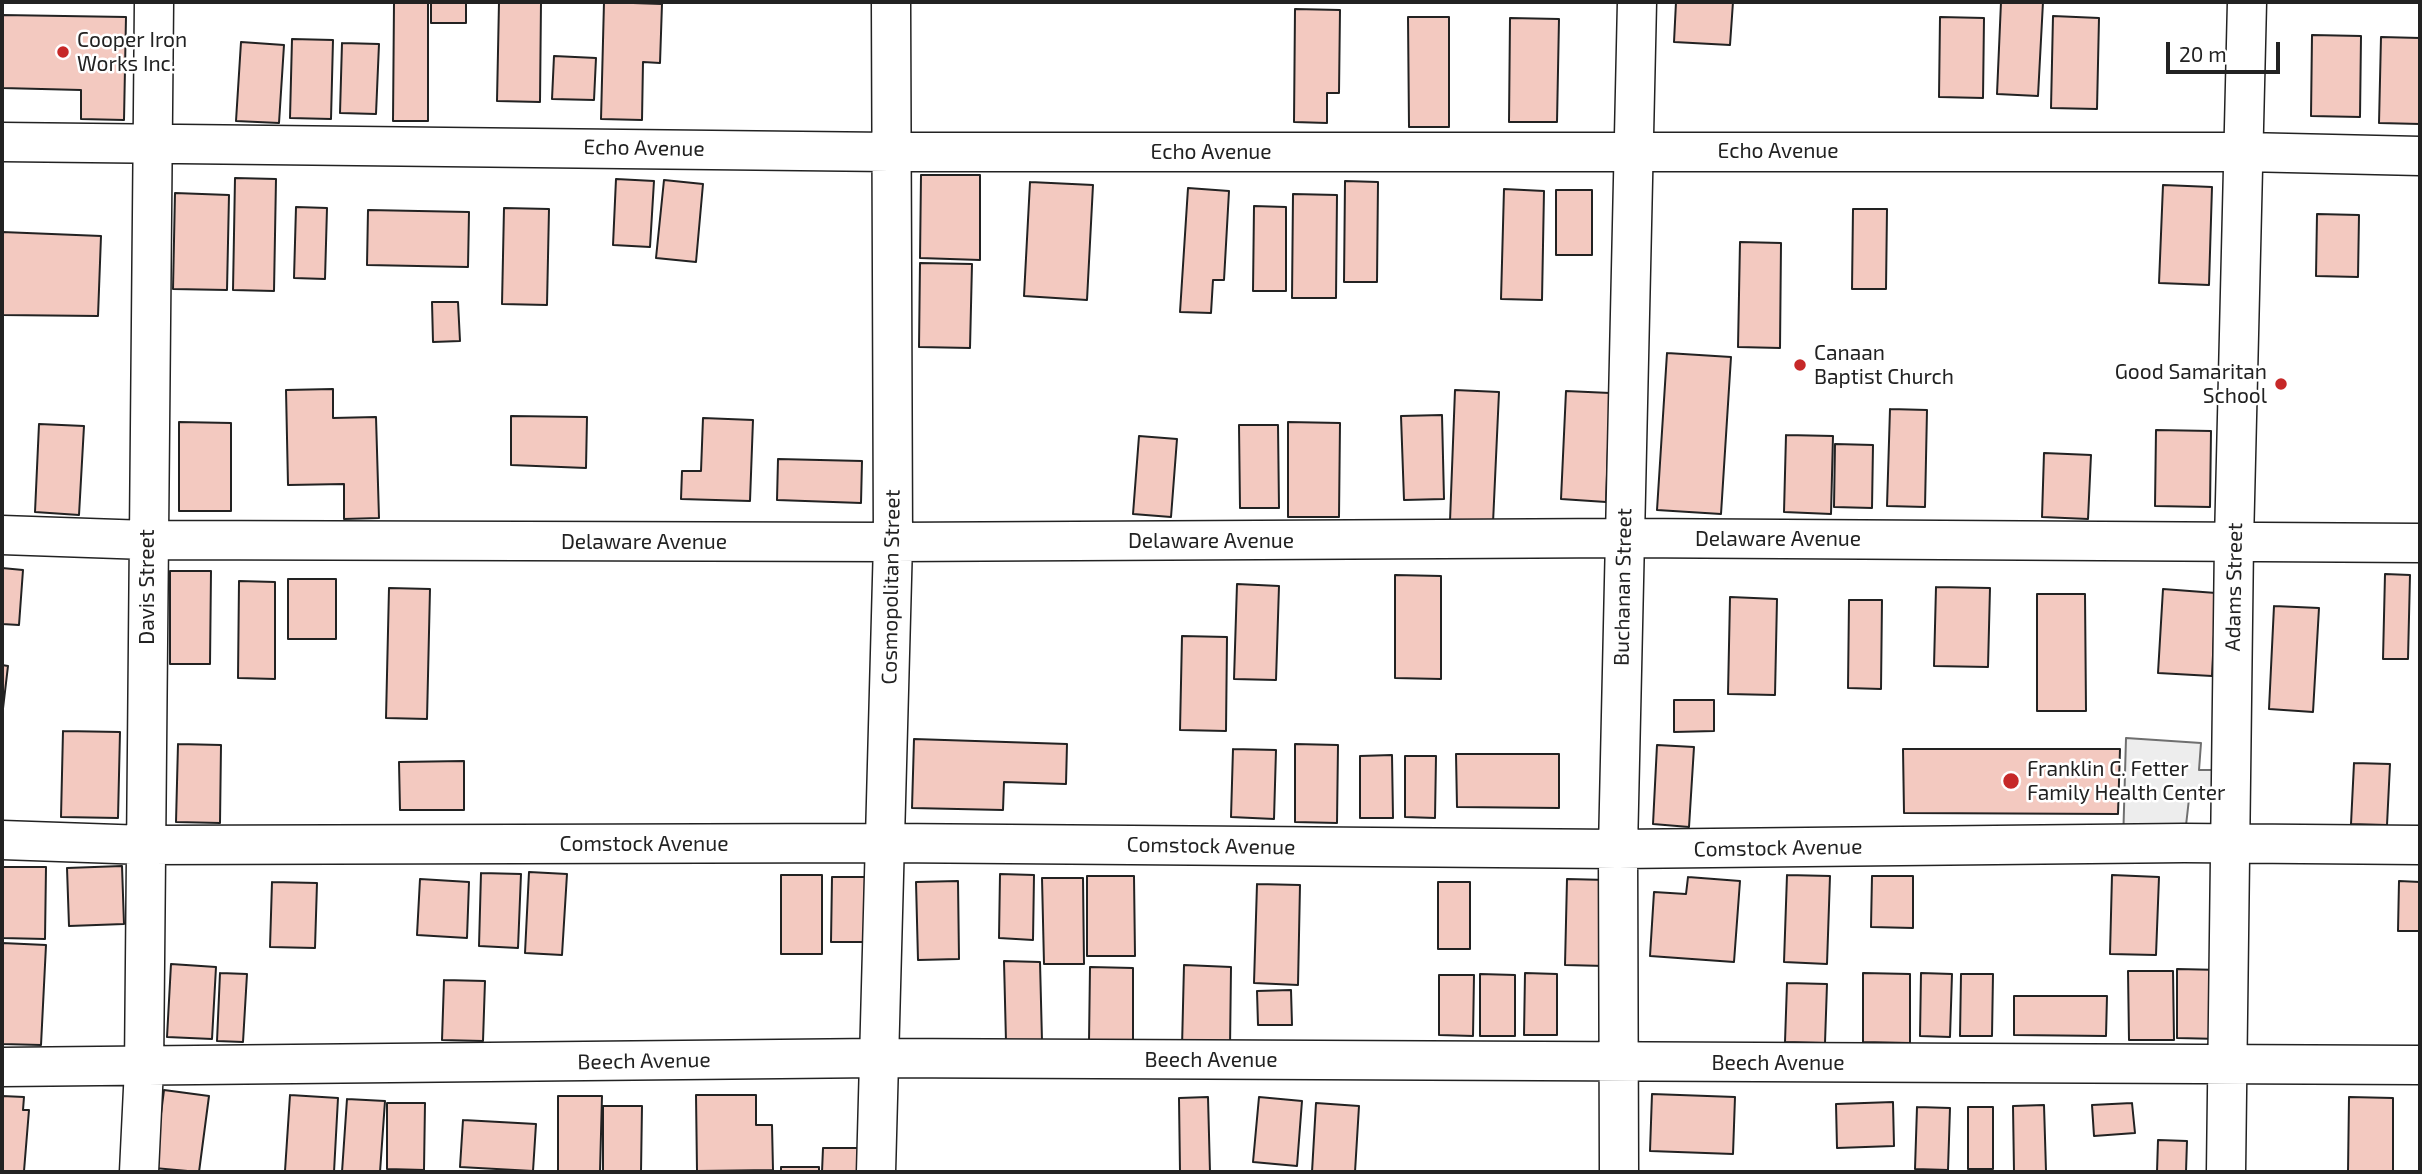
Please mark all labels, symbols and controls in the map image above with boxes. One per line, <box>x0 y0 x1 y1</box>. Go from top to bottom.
place label: Cooper Iron Works Inc. <box>77 27 187 77</box>
scale bar <box>2170 28 2284 72</box>
text: 20 m <box>2179 41 2227 66</box>
marker: Cooper Iron Works Inc. <box>55 44 71 60</box>
street label: Echo Avenue <box>583 134 705 162</box>
street label: Echo Avenue <box>1717 138 1839 164</box>
street label: Echo Avenue <box>1150 139 1272 165</box>
place label: Canaan Baptist Church <box>1814 340 1954 390</box>
marker: Canaan Baptist Church <box>1792 357 1808 373</box>
place label: Good Samaritan School <box>2115 359 2267 409</box>
marker: Good Samaritan School <box>2273 376 2289 392</box>
street label: Cosmopolitan Street <box>877 489 905 685</box>
street label: Buchanan Street <box>1609 508 1637 666</box>
street label: Adams Street <box>2220 522 2248 652</box>
street label: Delaware Avenue <box>1695 526 1861 552</box>
street label: Delaware Avenue <box>1128 528 1294 554</box>
street label: Davis Street <box>134 529 160 645</box>
street label: Delaware Avenue <box>561 529 727 555</box>
place label: Franklin C. Fetter Family Health Center <box>2027 756 2225 806</box>
marker: Franklin C. Fetter Family Health Center <box>2001 771 2021 791</box>
street label: Comstock Avenue <box>560 831 728 857</box>
street label: Comstock Avenue <box>1126 832 1296 860</box>
street label: Comstock Avenue <box>1693 834 1863 862</box>
street label: Beech Avenue <box>577 1047 711 1075</box>
street label: Beech Avenue <box>1144 1047 1278 1073</box>
street label: Beech Avenue <box>1711 1050 1845 1076</box>

